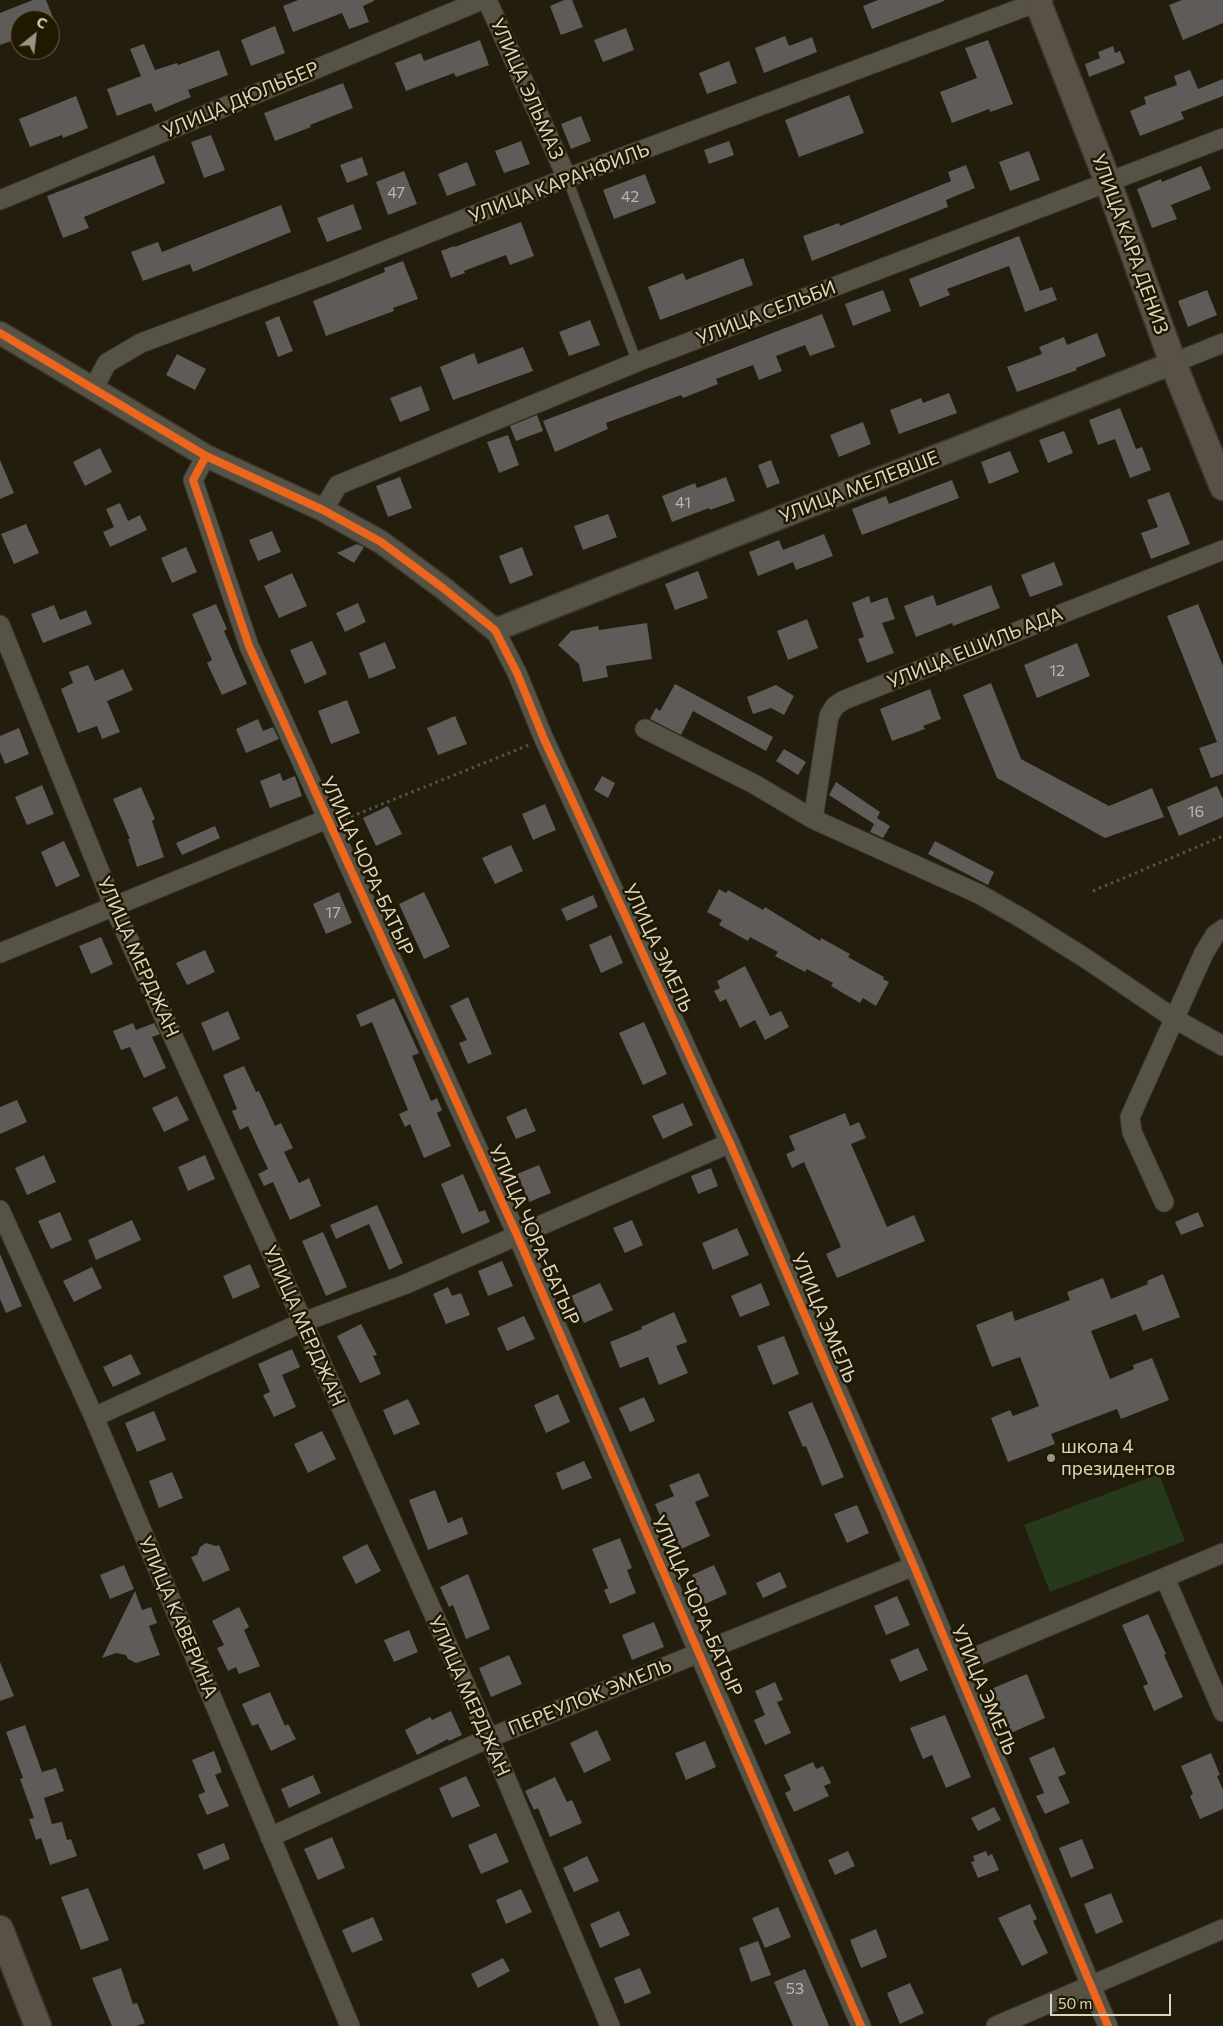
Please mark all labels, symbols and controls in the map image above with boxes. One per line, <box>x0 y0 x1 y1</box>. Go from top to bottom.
north arrow <box>10 10 60 60</box>
text: С <box>34 13 50 32</box>
street label: УЛИЦА ЭЛЬМАЗ <box>486 15 568 163</box>
street label: УЛИЦА ДЮЛЬБЕР <box>159 57 323 143</box>
street label: УЛИЦА КАРАНФИЛЬ <box>465 138 653 228</box>
street label: УЛИЦА КАРА ДЕНИЗ <box>1087 151 1173 337</box>
house number: 47 <box>387 183 405 203</box>
house number: 42 <box>621 187 639 207</box>
street label: УЛИЦА СЕЛЬБИ <box>693 276 839 350</box>
street label: УЛИЦА МЕЛЕВШЕ <box>776 446 942 528</box>
house number: 41 <box>675 493 691 513</box>
street label: УЛИЦА ЕШИЛЬ АДА <box>884 602 1066 694</box>
house number: 12 <box>1049 661 1065 681</box>
street label: УЛИЦА ЧОРА-БАТЫР <box>315 773 419 959</box>
house number: 16 <box>1188 802 1204 822</box>
street label: УЛИЦА МЕРДЖАН <box>92 873 184 1041</box>
street label: УЛИЦА ЭМЕЛЬ <box>618 880 698 1016</box>
house number: 17 <box>325 903 341 923</box>
street label: УЛИЦА ЧОРА-БАТЫР <box>484 1141 584 1329</box>
street label: УЛИЦА МЕРДЖАН <box>258 1242 350 1410</box>
street label: УЛИЦА ЭМЕЛЬ <box>786 1249 862 1387</box>
place label: школа 4 президентов <box>1061 1436 1175 1480</box>
marker: школа 4 президентов <box>1045 1452 1057 1464</box>
street label: УЛИЦА ЧОРА-БАТЫР <box>647 1512 747 1700</box>
street label: УЛИЦА КАВЕРИНА <box>134 1532 222 1702</box>
street label: УЛИЦА МЕРДЖАН <box>423 1612 515 1780</box>
street label: УЛИЦА ЭМЕЛЬ <box>946 1621 1022 1759</box>
street label: ПЕРЕУЛОК ЭМЕЛЬ <box>505 1654 675 1740</box>
house number: 53 <box>786 1979 804 1999</box>
scale bar <box>1053 1984 1174 2016</box>
text: 50 m <box>1058 1994 1092 2012</box>

